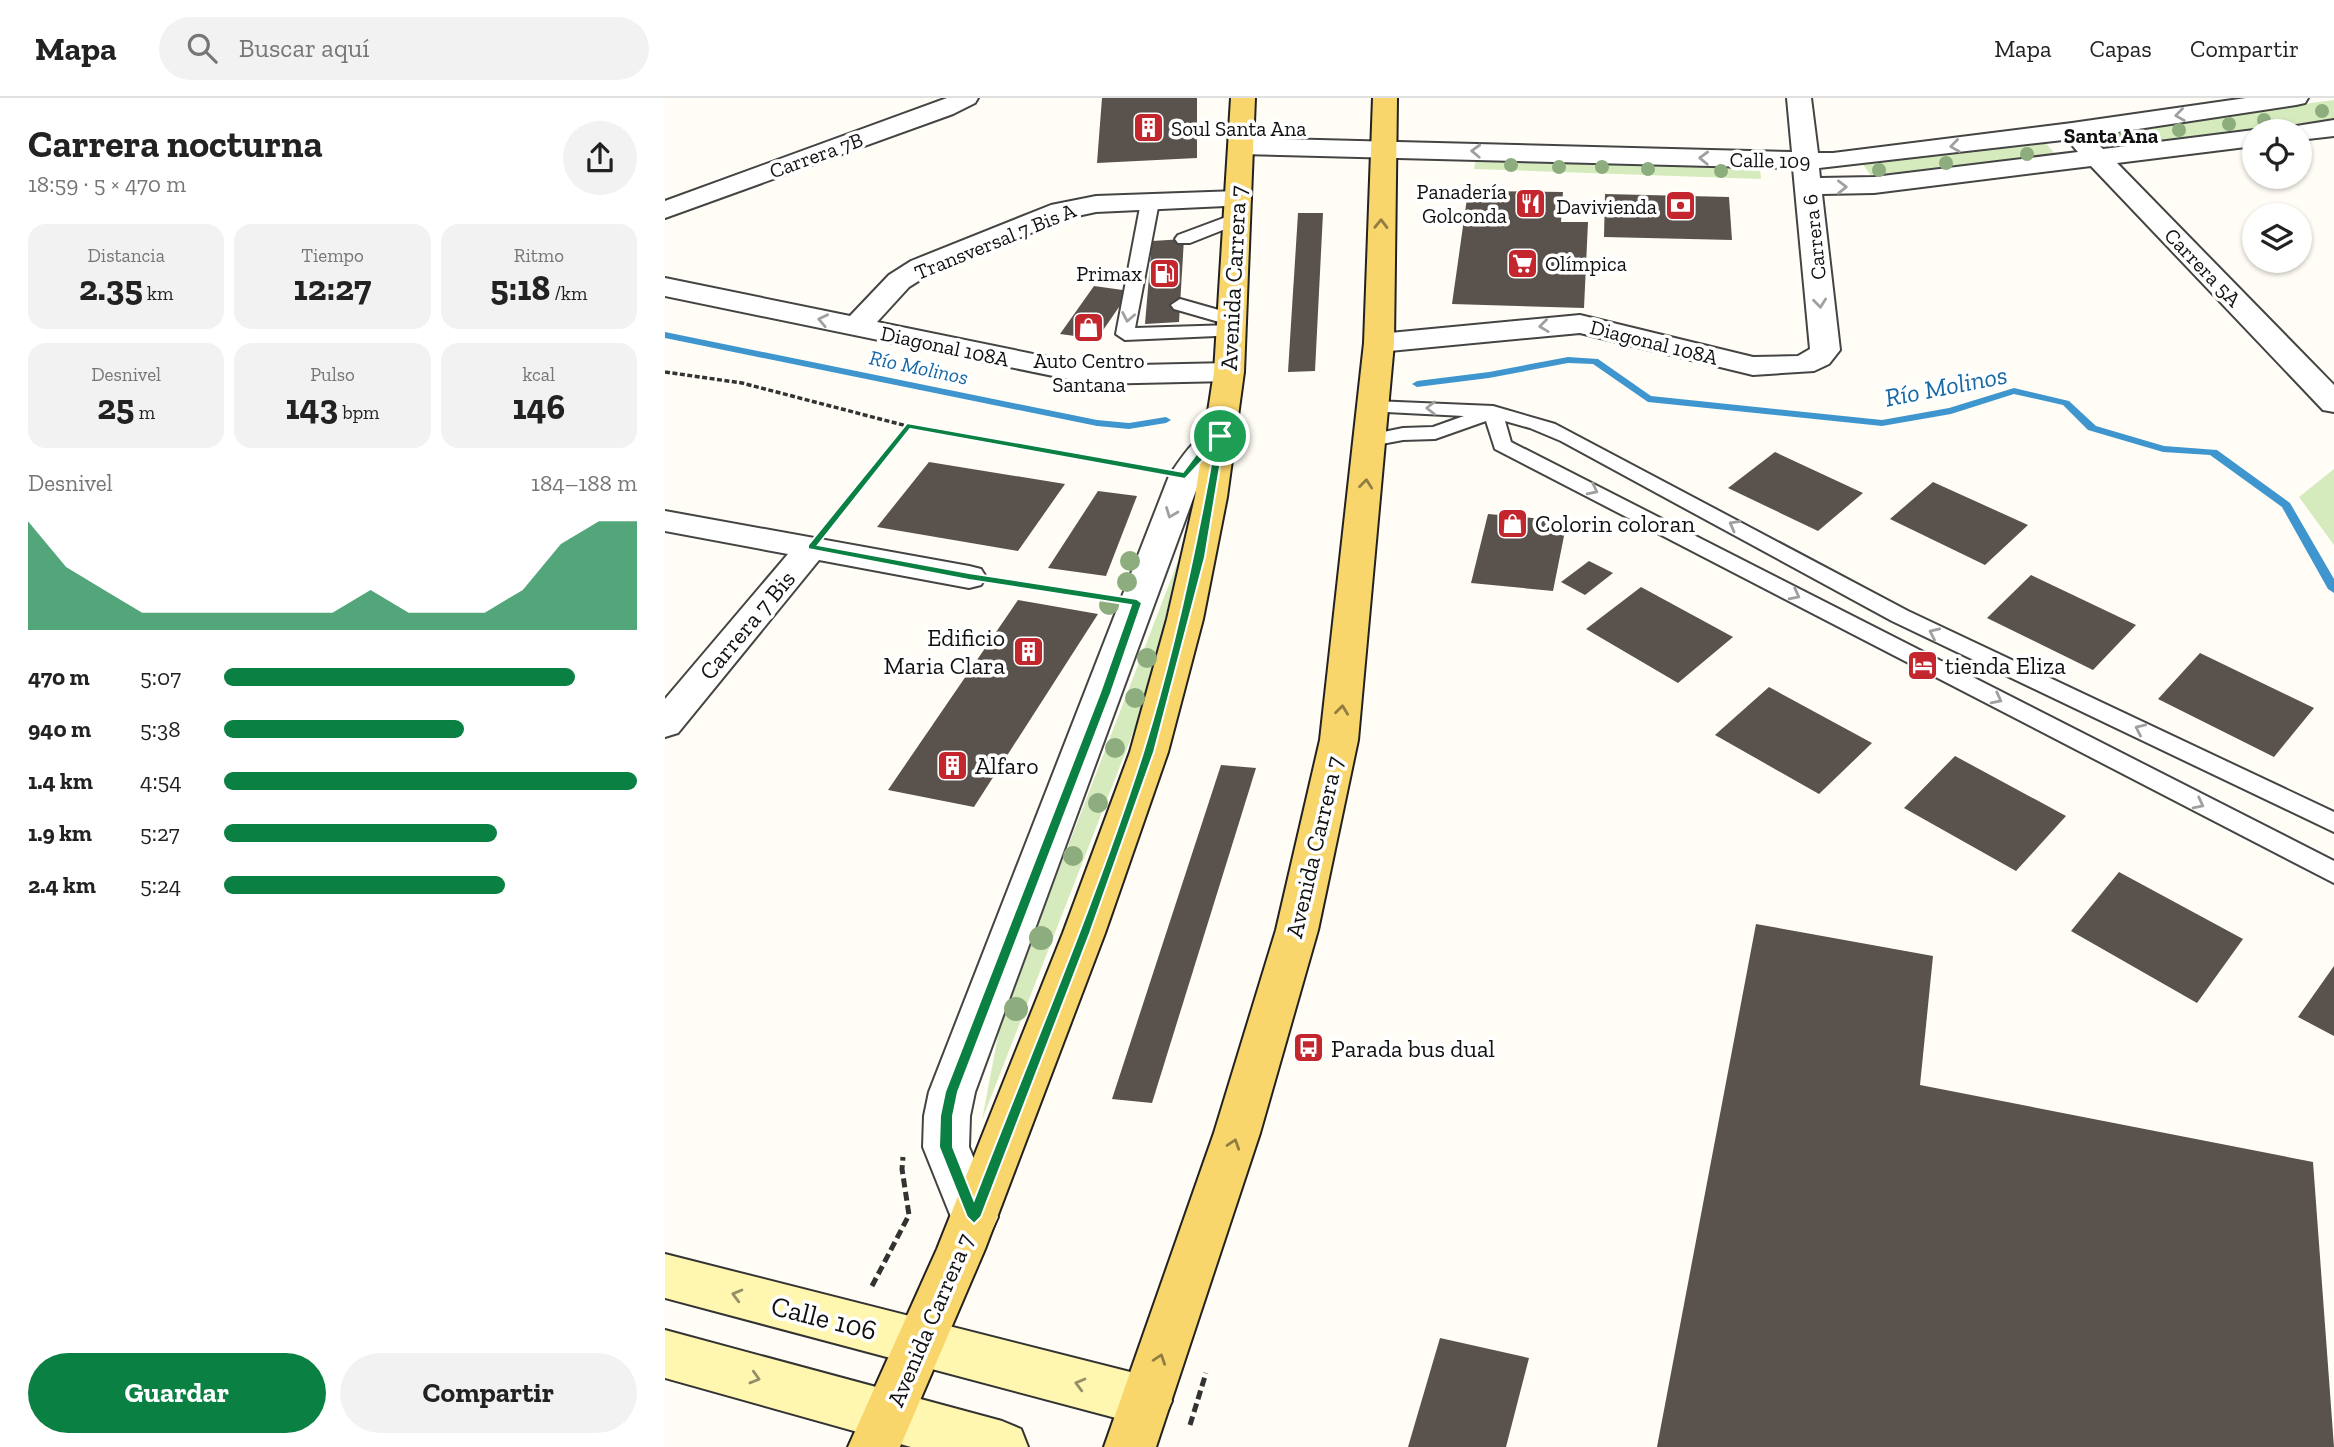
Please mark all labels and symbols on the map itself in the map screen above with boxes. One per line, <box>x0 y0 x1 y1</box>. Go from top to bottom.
one-way arrow <box>2174 107 2186 122</box>
building icon: Soul Santa Ana <box>1131 111 1165 145</box>
place label: Soul Santa Ana <box>1171 116 1306 141</box>
district label: Santa Ana <box>2064 123 2159 148</box>
street label: Carrera 7B <box>766 127 866 183</box>
one-way arrow <box>1949 139 1961 154</box>
one-way arrow <box>1471 144 1482 159</box>
street label: Calle 109 <box>1729 147 1811 173</box>
one-way arrow <box>1698 150 1709 166</box>
place label: Panadería Golconda <box>1417 179 1507 228</box>
one-way arrow <box>1837 179 1848 195</box>
street label: Avenida Carrera 7 <box>1214 185 1252 371</box>
restaurant icon: Panadería Golconda <box>1513 186 1547 220</box>
bank icon: Davivienda <box>1663 189 1697 223</box>
street label: Carrera 6 <box>1797 193 1831 281</box>
place label: Davivienda <box>1556 194 1657 219</box>
street label: Transversal 7 Bis A <box>911 197 1080 285</box>
one-way arrow <box>1373 219 1389 229</box>
street label: Carrera 5A <box>2160 223 2247 312</box>
supermarket icon: Olímpica <box>1505 246 1539 280</box>
place label: Olímpica <box>1545 251 1627 276</box>
fuel station icon: Primax <box>1148 256 1182 290</box>
place label: Primax <box>1076 261 1142 286</box>
one-way arrow <box>1813 297 1828 309</box>
shop icon: Auto Centro Santana <box>1072 311 1106 345</box>
one-way arrow <box>1121 311 1136 323</box>
one-way arrow <box>817 314 829 329</box>
street label: Diagonal 108A <box>1588 314 1721 370</box>
one-way arrow <box>1538 318 1549 333</box>
street label: Diagonal 108A <box>878 320 1012 372</box>
water label: Río Molinos <box>867 344 971 390</box>
place label: Auto Centro Santana <box>1033 348 1145 397</box>
water label: Río Molinos <box>1882 358 2010 414</box>
one-way arrow <box>1425 400 1436 416</box>
pin <box>1190 406 1250 466</box>
one-way arrow <box>1359 478 1374 489</box>
one-way arrow <box>1586 482 1598 496</box>
one-way arrow <box>1166 506 1180 518</box>
shop icon: Colorin coloran <box>1495 506 1529 540</box>
place label: Colorin coloran <box>1535 509 1695 538</box>
one-way arrow <box>1729 520 1741 533</box>
street label: Carrera 7 Bis <box>693 564 801 686</box>
one-way arrow <box>1788 586 1800 600</box>
place label: Edificio Maria Clara <box>883 623 1005 680</box>
one-way arrow <box>1929 627 1941 641</box>
building icon: Edificio Maria Clara <box>1011 634 1045 668</box>
hotel icon: tienda Eliza <box>1905 648 1939 682</box>
place label: tienda Eliza <box>1945 651 2066 680</box>
one-way arrow <box>1990 691 2002 705</box>
one-way arrow <box>1335 704 1350 716</box>
one-way arrow <box>2135 723 2147 737</box>
building icon: Alfaro <box>935 748 969 782</box>
place label: Alfaro <box>975 751 1039 780</box>
street label: Avenida Carrera 7 <box>1279 754 1349 940</box>
one-way arrow <box>2192 796 2204 809</box>
bus stop icon: Parada bus dual <box>1291 1031 1325 1065</box>
place label: Parada bus dual <box>1331 1034 1495 1063</box>
one-way arrow <box>1225 1138 1240 1150</box>
street label: Avenida Carrera 7 <box>880 1229 980 1411</box>
one-way arrow <box>731 1289 743 1303</box>
street label: Calle 106 <box>768 1289 880 1347</box>
one-way arrow <box>1152 1354 1166 1366</box>
one-way arrow <box>748 1370 760 1384</box>
one-way arrow <box>1074 1377 1086 1392</box>

